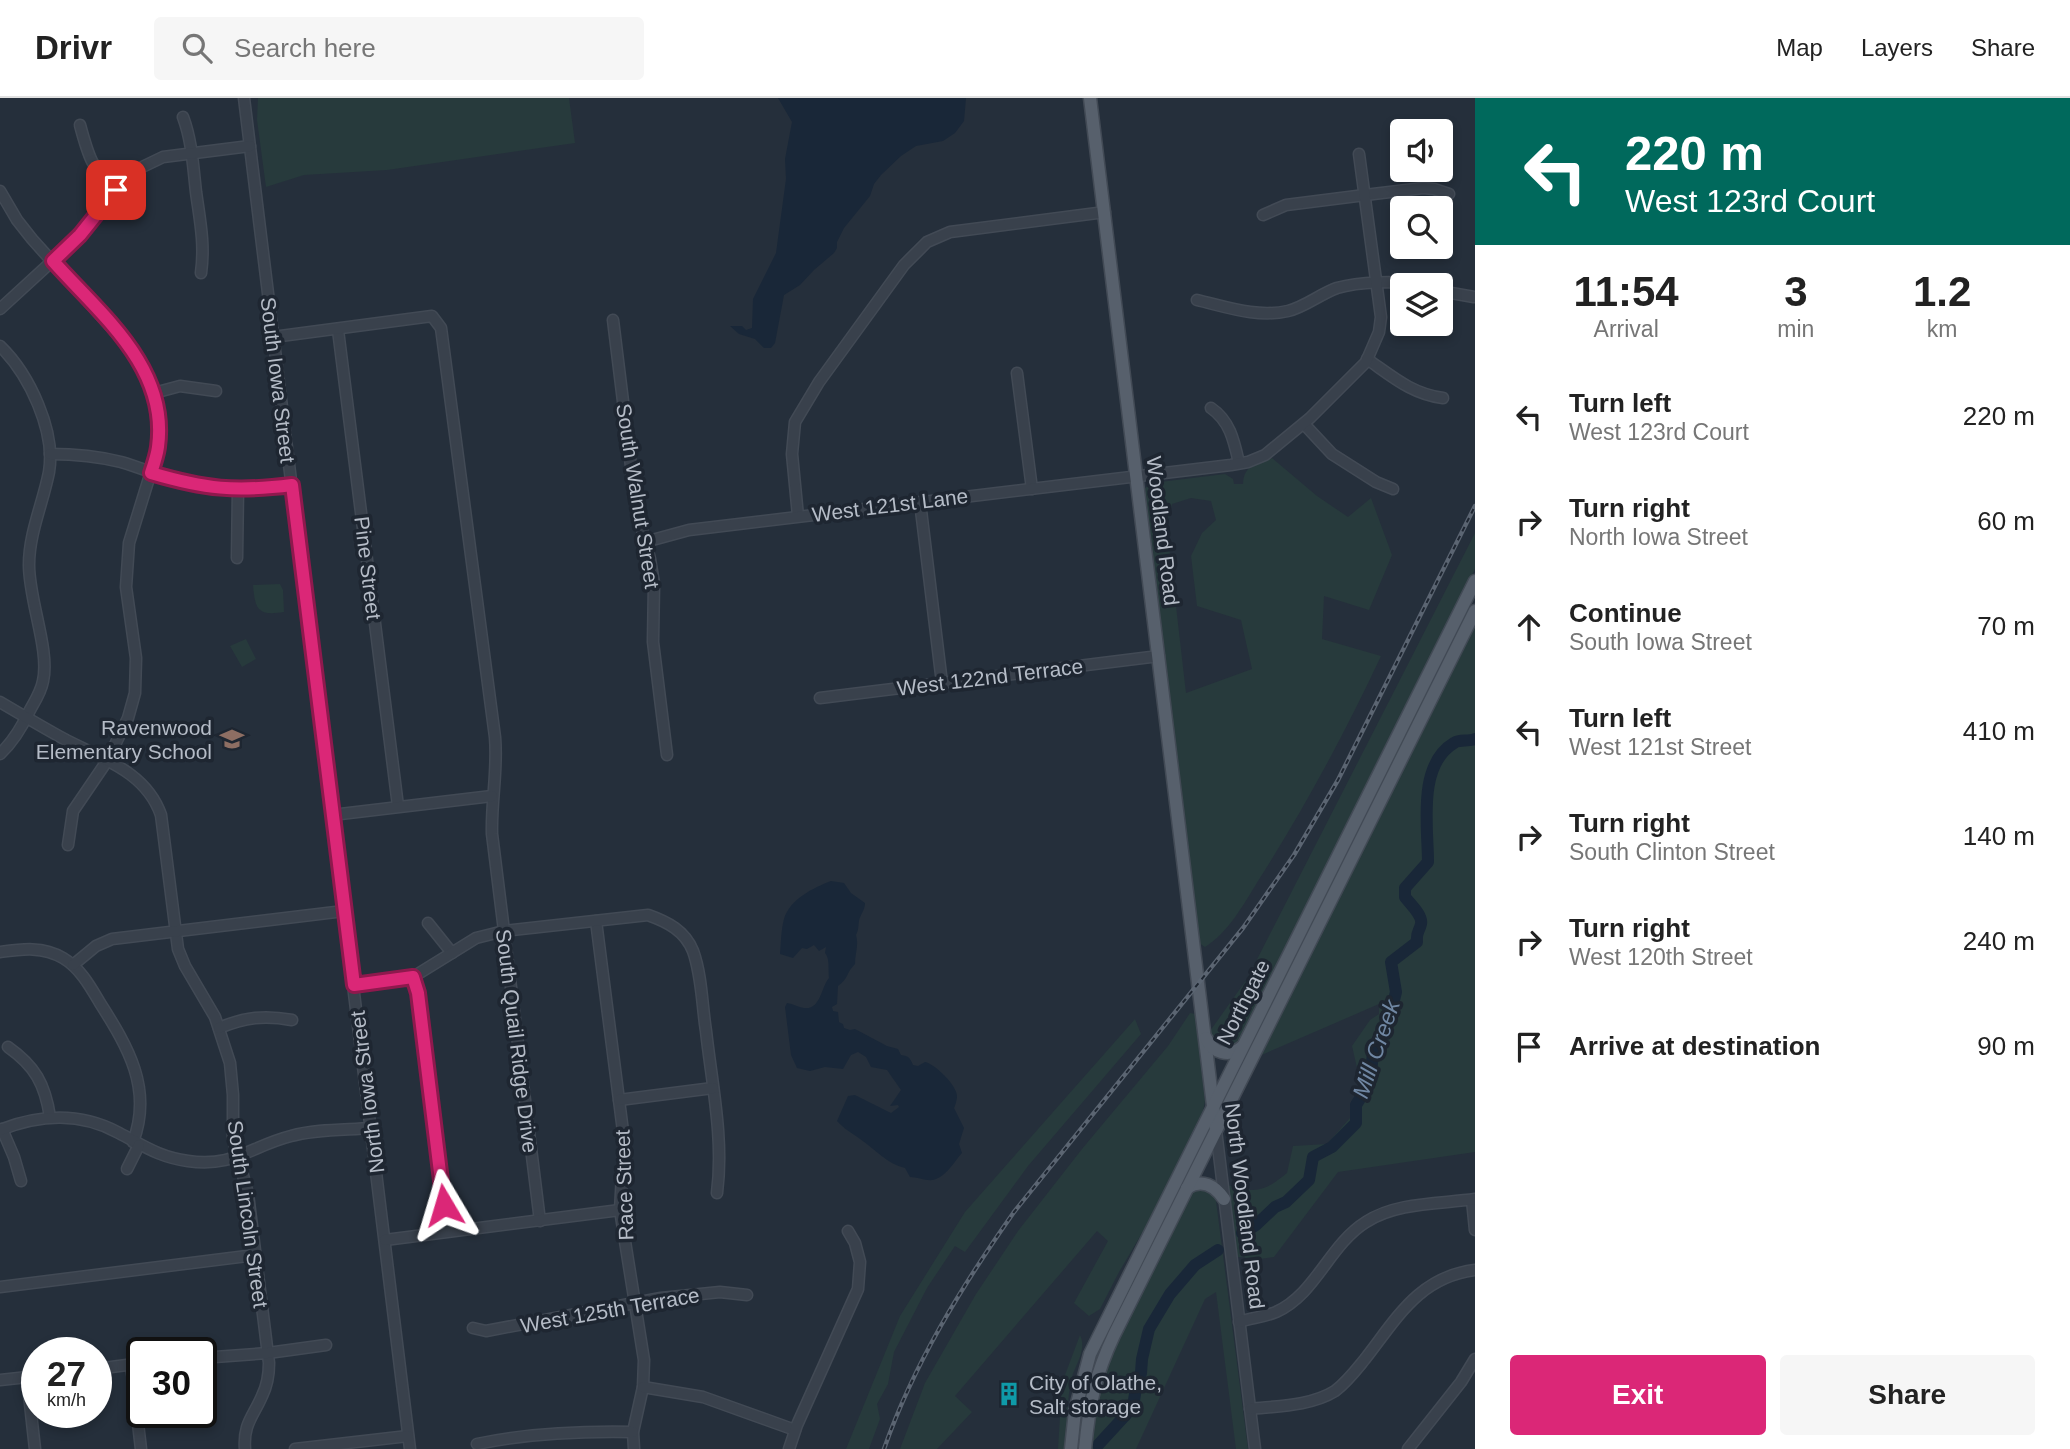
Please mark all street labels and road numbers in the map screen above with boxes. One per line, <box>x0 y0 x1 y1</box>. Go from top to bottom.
street label: South Iowa Street <box>256 296 300 464</box>
street label: South Walnut Street <box>612 402 664 590</box>
street label: Woodland Road <box>1142 455 1184 607</box>
street label: West 121st Lane <box>811 484 969 526</box>
street label: Pine Street <box>350 515 386 621</box>
street label: West 122nd Terrace <box>896 654 1084 700</box>
street label: South Quail Ridge Drive <box>492 928 542 1154</box>
street label: Northgate <box>1212 956 1274 1048</box>
street label: North Iowa Street <box>346 1009 388 1174</box>
street label: North Woodland Road <box>1221 1102 1269 1310</box>
street label: South Lincoln Street <box>223 1119 273 1309</box>
street label: Race Street <box>611 1129 637 1241</box>
street label: West 125th Terrace <box>519 1283 701 1337</box>

